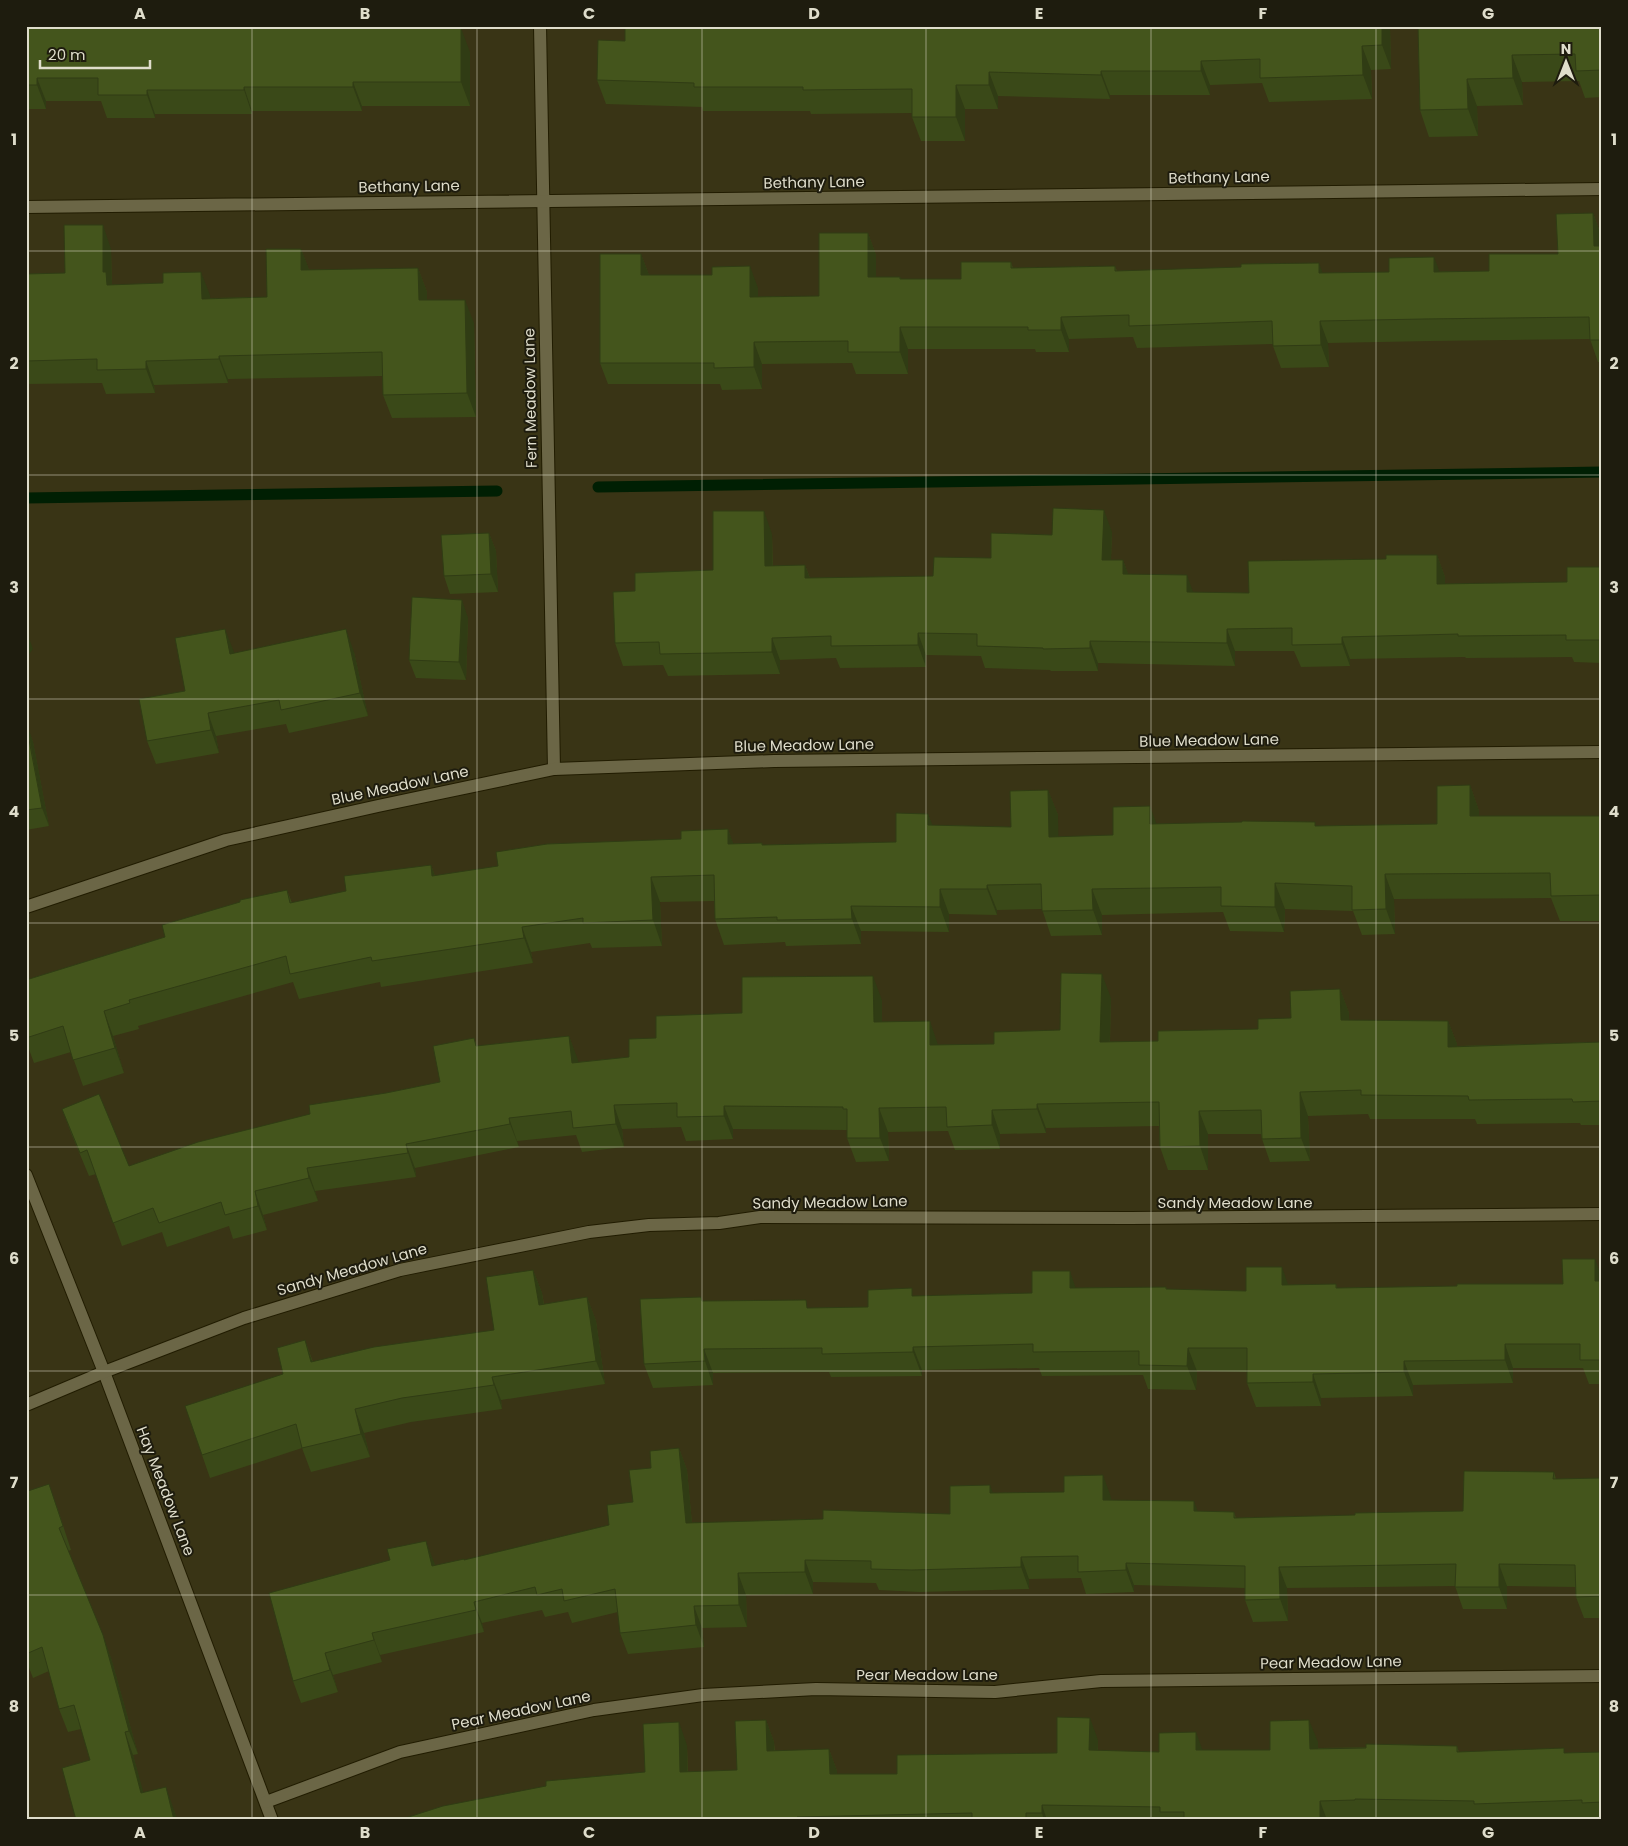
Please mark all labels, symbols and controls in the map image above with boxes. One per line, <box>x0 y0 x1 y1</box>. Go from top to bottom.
text: A <box>134 2 146 25</box>
text: B <box>360 2 370 25</box>
text: C <box>583 2 595 25</box>
text: D <box>808 2 820 25</box>
text: E <box>1035 2 1043 25</box>
text: F <box>1259 2 1268 25</box>
text: G <box>1482 2 1494 25</box>
scale bar <box>40 38 150 70</box>
north arrow <box>1540 38 1590 88</box>
text: N <box>1561 39 1571 59</box>
text: 20 m <box>48 44 86 65</box>
text: 1 <box>11 128 17 151</box>
text: 1 <box>1611 128 1617 151</box>
street label: Bethany Lane <box>1168 166 1270 188</box>
street label: Bethany Lane <box>763 171 865 193</box>
street label: Bethany Lane <box>358 175 460 197</box>
street label: Fern Meadow Lane <box>518 328 542 468</box>
text: 2 <box>9 352 19 375</box>
text: 2 <box>1609 352 1619 375</box>
text: 3 <box>9 576 19 599</box>
text: 3 <box>1609 576 1619 599</box>
street label: Blue Meadow Lane <box>1139 728 1279 752</box>
street label: Blue Meadow Lane <box>734 733 874 757</box>
street label: Blue Meadow Lane <box>329 760 471 810</box>
text: 4 <box>9 800 20 823</box>
text: 4 <box>1609 800 1620 823</box>
text: 5 <box>9 1024 19 1047</box>
text: 5 <box>1609 1024 1619 1047</box>
street label: Sandy Meadow Lane <box>752 1190 908 1214</box>
street label: Sandy Meadow Lane <box>1157 1192 1313 1213</box>
street label: Sandy Meadow Lane <box>275 1238 429 1300</box>
text: 6 <box>9 1247 19 1270</box>
text: 6 <box>1609 1247 1619 1270</box>
street label: Hay Meadow Lane <box>132 1423 200 1559</box>
text: 7 <box>10 1471 19 1494</box>
text: 7 <box>1610 1471 1619 1494</box>
street label: Pear Meadow Lane <box>1260 1650 1402 1674</box>
street label: Pear Meadow Lane <box>856 1664 998 1685</box>
street label: Pear Meadow Lane <box>450 1685 592 1735</box>
text: 8 <box>9 1695 19 1718</box>
text: 8 <box>1609 1695 1619 1718</box>
text: A <box>134 1821 146 1844</box>
text: B <box>360 1821 370 1844</box>
text: C <box>583 1821 595 1844</box>
text: D <box>808 1821 820 1844</box>
text: E <box>1035 1821 1043 1844</box>
text: F <box>1259 1821 1268 1844</box>
text: G <box>1482 1821 1494 1844</box>

